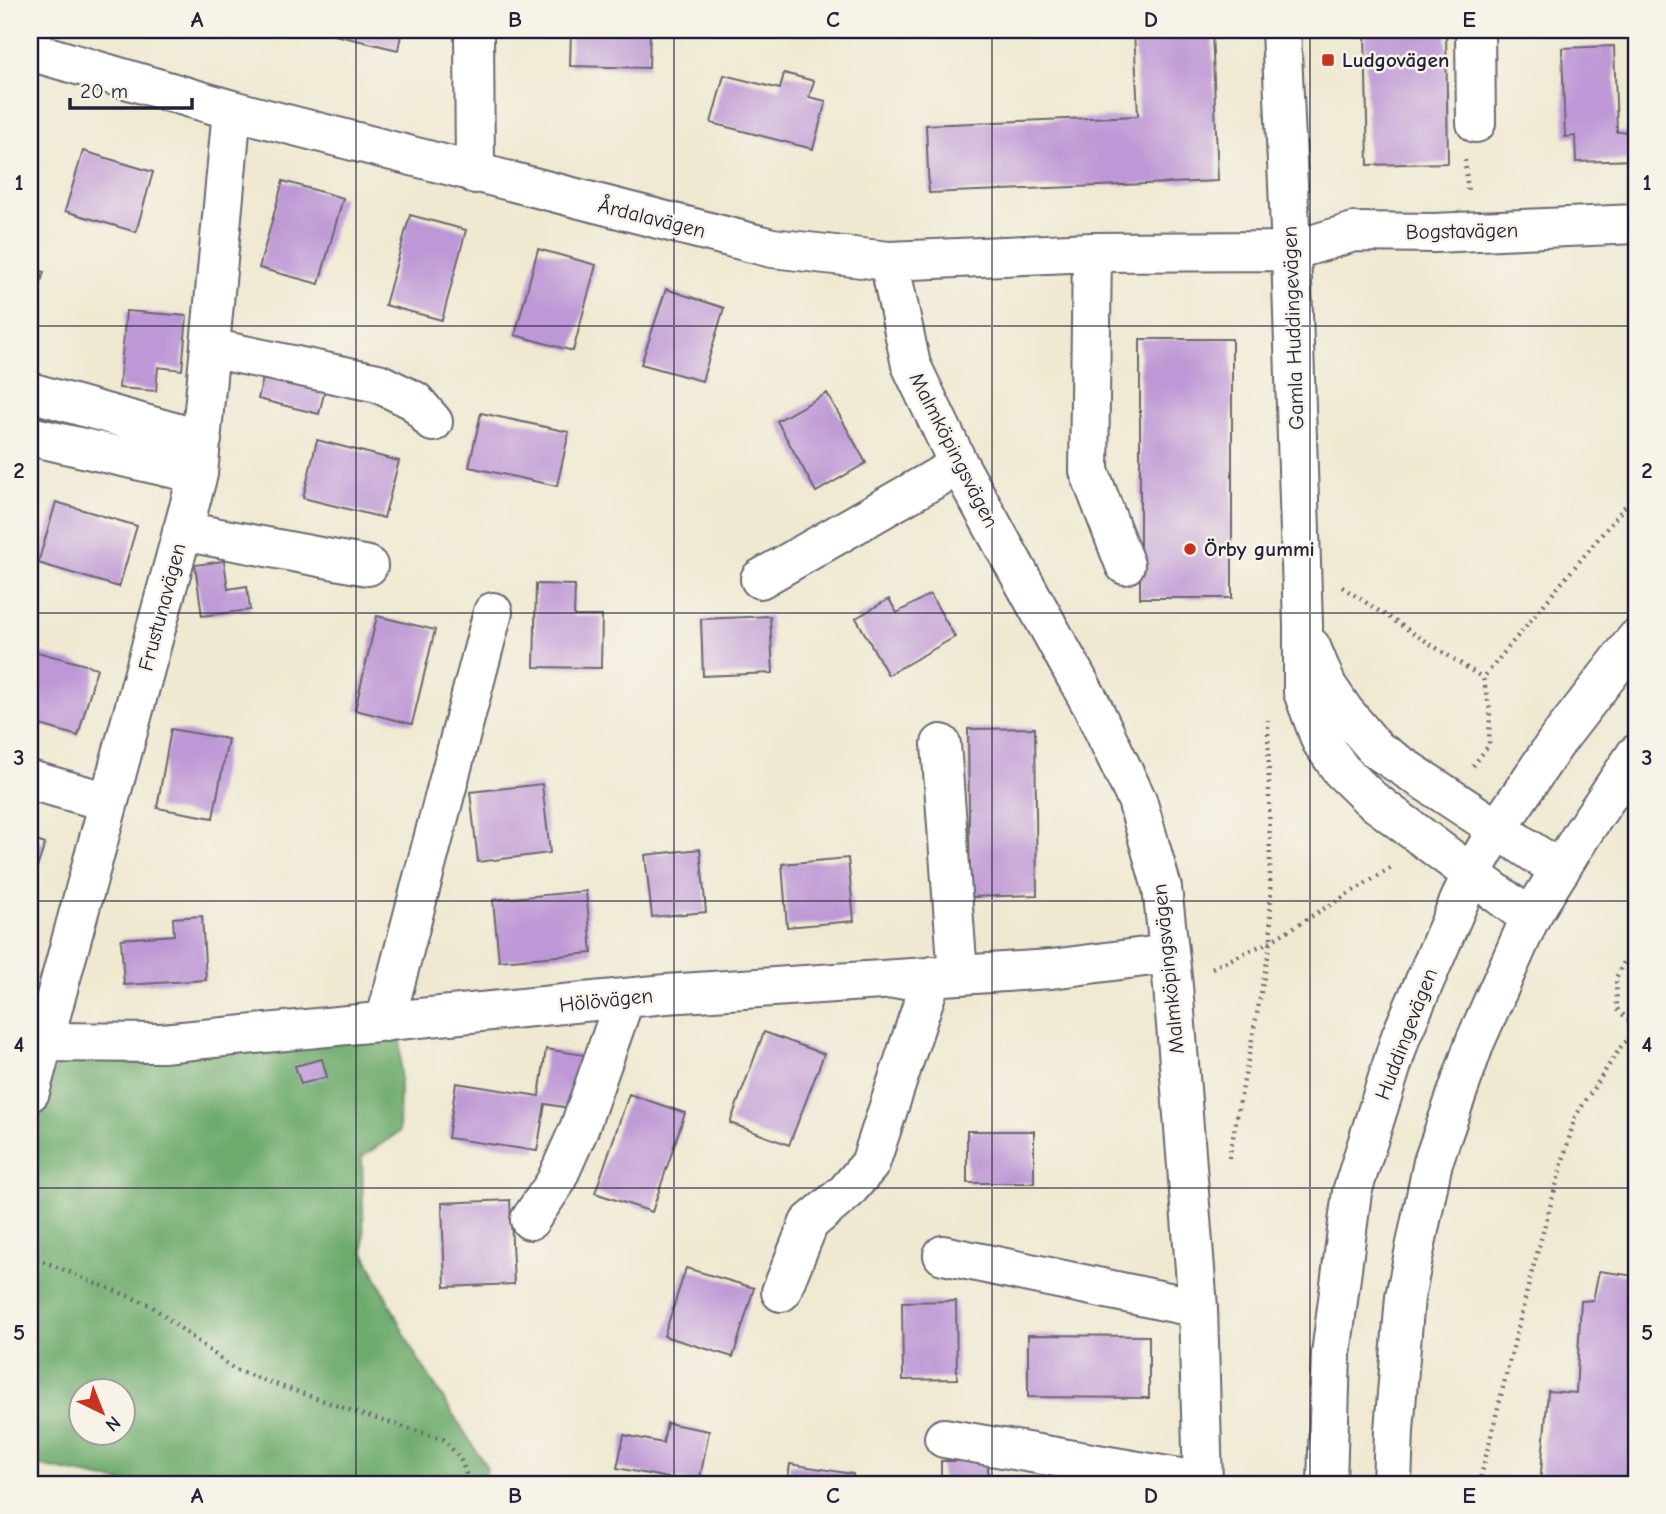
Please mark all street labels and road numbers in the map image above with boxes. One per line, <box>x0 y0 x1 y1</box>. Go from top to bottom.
street label: Årdalavägen <box>596 193 708 243</box>
street label: Bogstavägen <box>1405 218 1519 244</box>
street label: Gamla Huddingevägen <box>1277 225 1309 431</box>
street label: Malmköpingsvägen <box>904 368 1004 532</box>
street label: Frustunavägen <box>133 540 191 674</box>
street label: Malmköpingsvägen <box>1147 883 1189 1055</box>
street label: Huddingevägen <box>1370 965 1442 1103</box>
street label: Hölövägen <box>558 983 654 1017</box>

